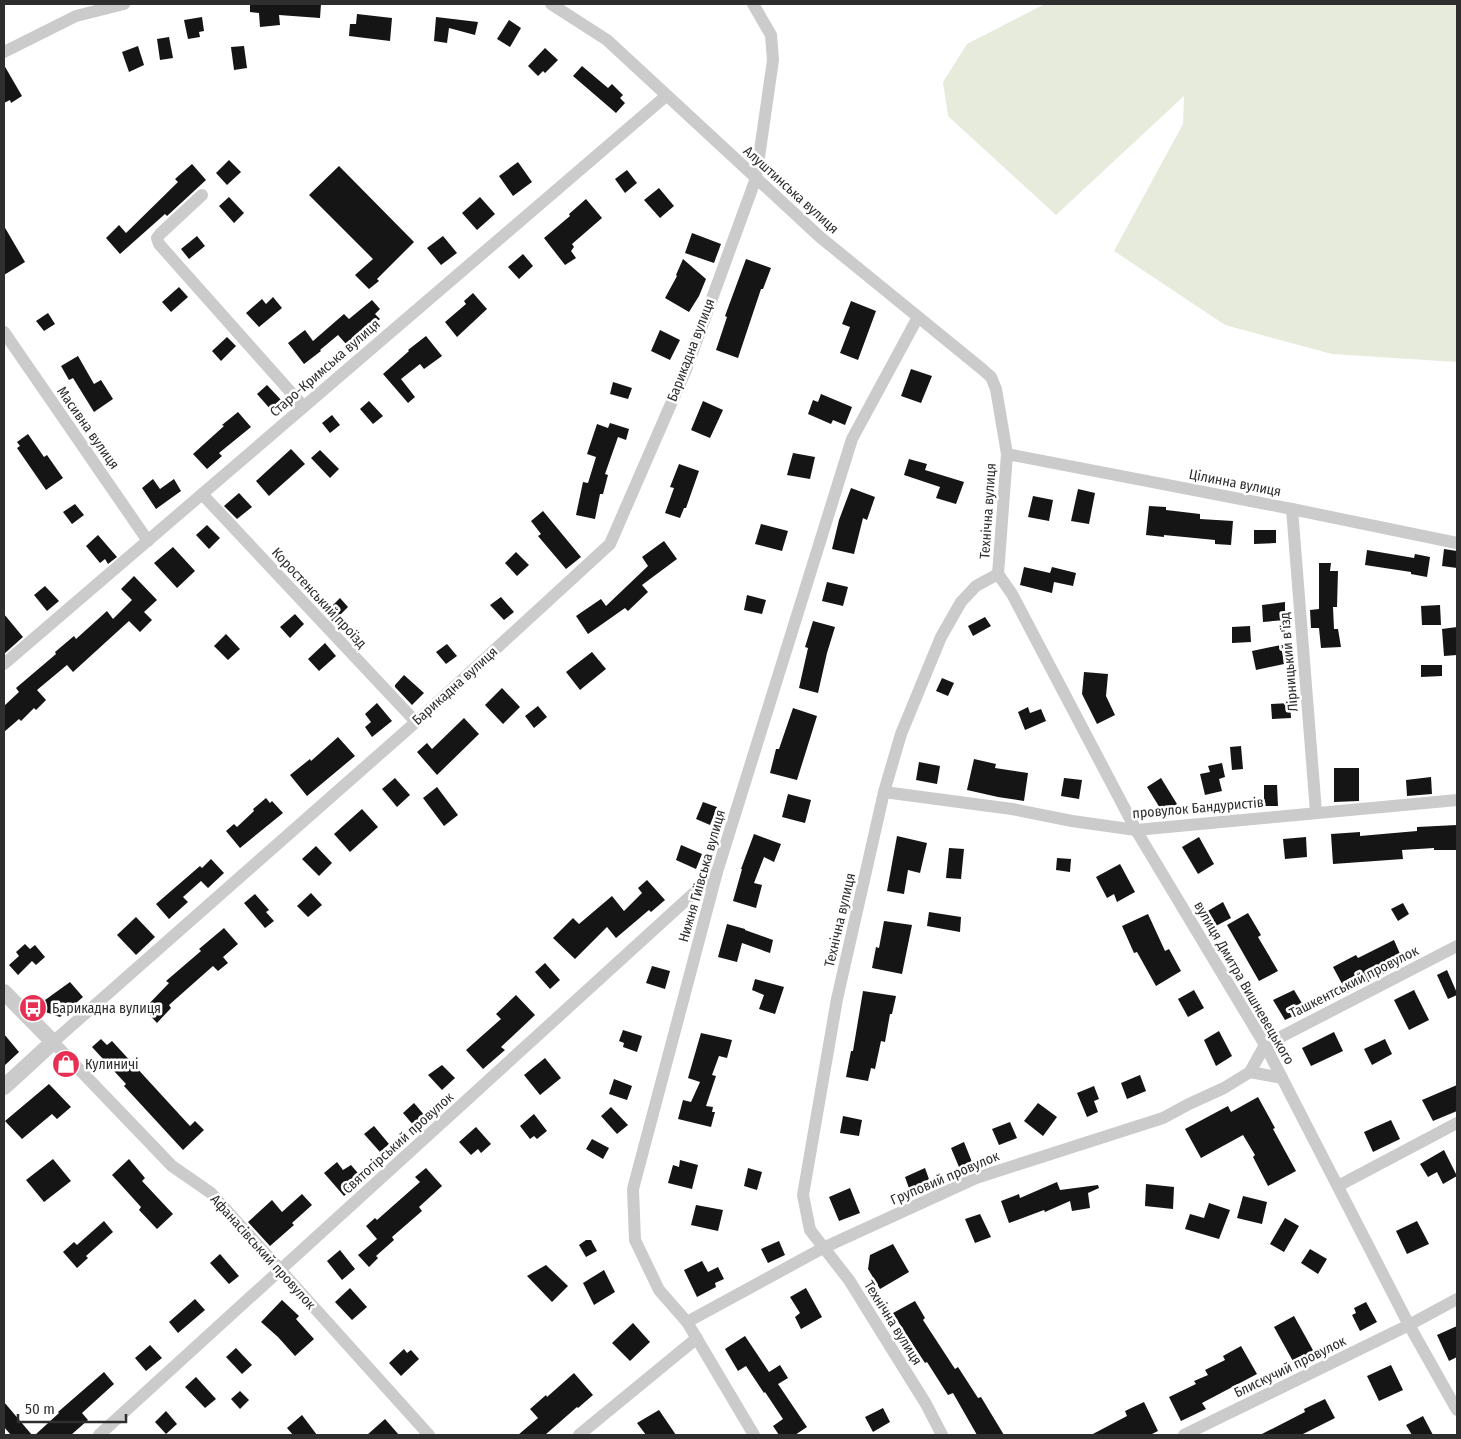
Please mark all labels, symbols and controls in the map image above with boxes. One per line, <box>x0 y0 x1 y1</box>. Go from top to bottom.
street label: Алуштинська вулиця <box>740 143 842 237</box>
street label: Барикадна вулиця <box>664 296 718 404</box>
street label: Старо-Кримська вулиця <box>266 316 384 420</box>
street label: Масивна вулиця <box>53 383 123 473</box>
street label: Технічна вулиця <box>976 462 1000 560</box>
street label: Цілинна вулиця <box>1187 466 1283 500</box>
street label: Коростенський проїзд <box>268 544 370 652</box>
street label: Лірницький в'їзд <box>1276 611 1302 713</box>
street label: Барикадна вулиця <box>409 643 501 729</box>
street label: провулок Бандуристів <box>1132 794 1264 822</box>
street label: Нижня Гиївська вулиця <box>675 808 729 944</box>
street label: Технічна вулиця <box>821 871 859 969</box>
street label: вулиця Дмитра Вишневецького <box>1190 898 1298 1068</box>
street label: Ташкентський провулок <box>1287 942 1422 1022</box>
bus stop icon: Барикадна вулиця <box>18 993 48 1023</box>
place label: Барикадна вулиця <box>52 1000 161 1017</box>
shop icon: Кулиничі <box>51 1049 81 1079</box>
place label: Кулиничі <box>85 1056 139 1073</box>
street label: Святогірський провулок <box>339 1088 457 1197</box>
street label: Груповий провулок <box>888 1147 1002 1209</box>
street label: Афанасівський провулок <box>207 1191 319 1313</box>
street label: Технічна вулиця <box>860 1278 926 1368</box>
street label: Блискучий провулок <box>1231 1332 1349 1401</box>
scale bar <box>18 1392 125 1424</box>
text: 50 m <box>25 1400 55 1418</box>

